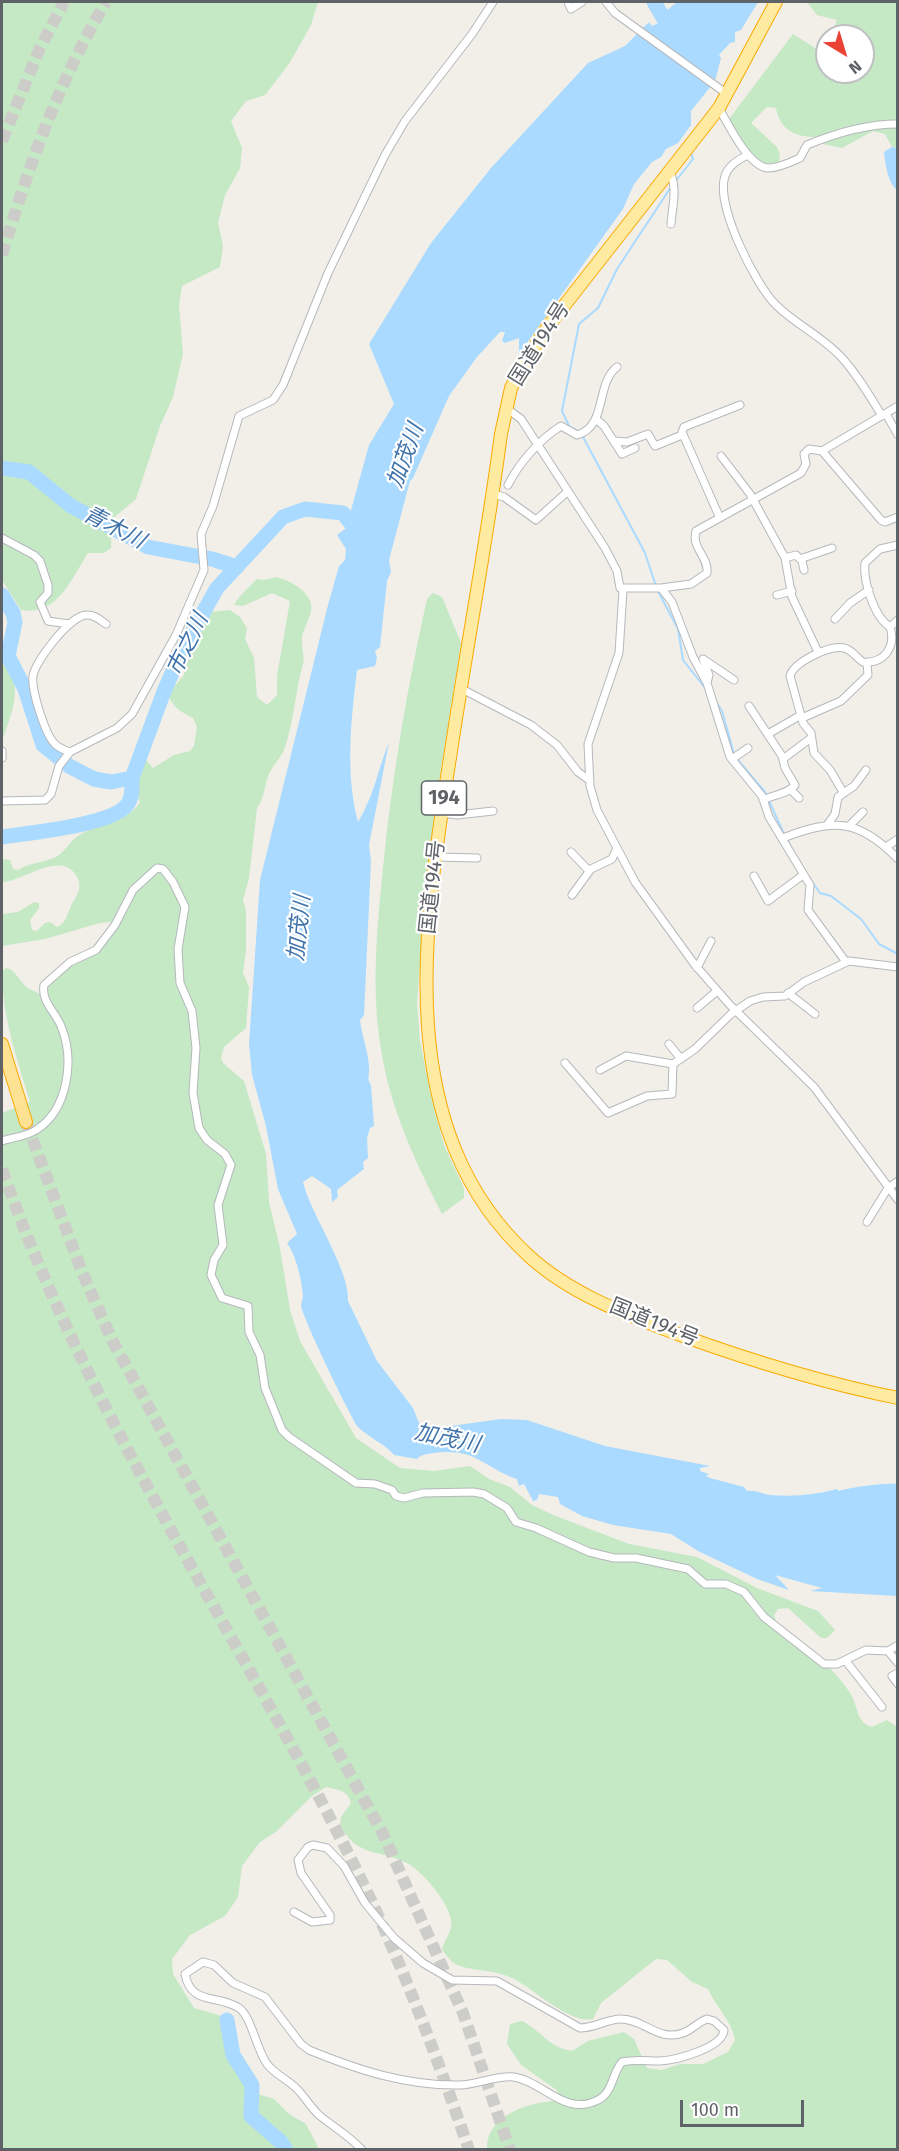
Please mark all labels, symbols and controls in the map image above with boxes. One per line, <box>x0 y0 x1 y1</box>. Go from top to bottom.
north arrow <box>815 24 875 84</box>
text: N <box>845 56 865 78</box>
street label: 国道194号 <box>504 297 576 391</box>
water label: 加茂川 <box>382 420 430 492</box>
water label: 青木川 <box>79 501 149 555</box>
water label: 市之川 <box>162 610 214 680</box>
road number: 194 <box>422 781 466 815</box>
street label: 国道194号 <box>416 839 450 935</box>
water label: 加茂川 <box>283 894 317 962</box>
street label: 国道194号 <box>606 1294 702 1352</box>
water label: 加茂川 <box>412 1419 482 1459</box>
scale bar <box>683 2088 808 2126</box>
text: 100 m <box>691 2099 739 2121</box>

